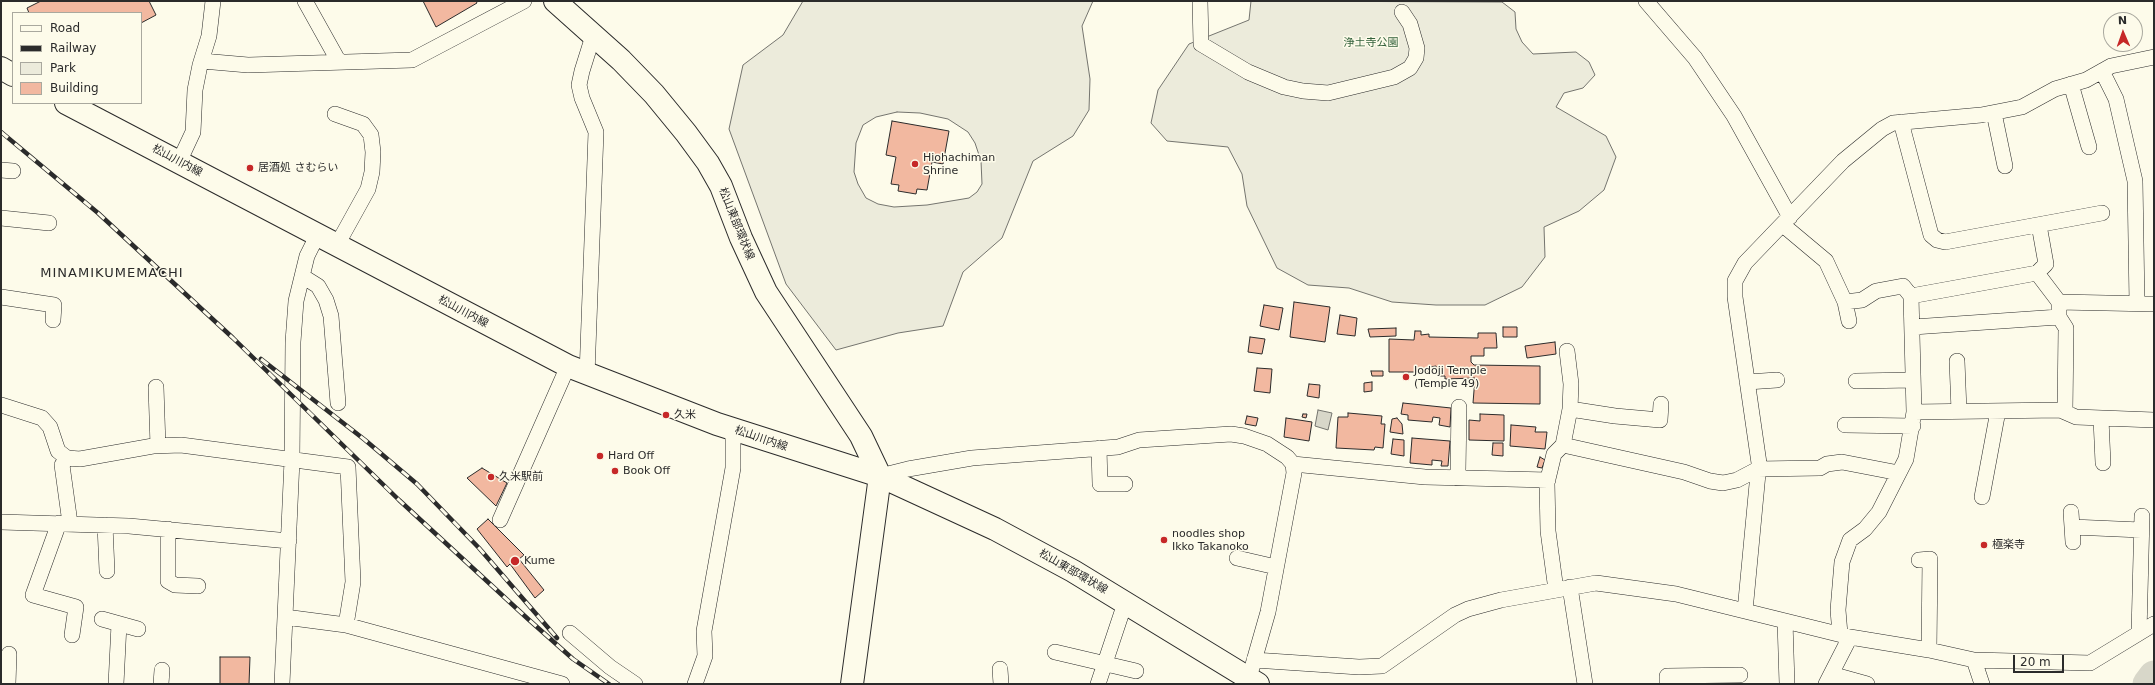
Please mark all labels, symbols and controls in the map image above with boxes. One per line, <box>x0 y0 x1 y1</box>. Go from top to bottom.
legend <box>12 12 142 104</box>
north arrow <box>2103 12 2143 52</box>
text: N <box>2118 14 2127 27</box>
text: Road <box>50 21 80 35</box>
park label: 浄土寺公園 <box>1344 36 1398 50</box>
text: Railway <box>50 41 96 55</box>
text: Park <box>50 61 76 75</box>
text: Building <box>50 81 99 95</box>
street label: 松山川内線 <box>150 142 204 180</box>
place label: Hiohachiman Shrine <box>923 151 995 177</box>
marker: Hiohachiman Shrine <box>910 159 920 169</box>
place label: 居酒処 さむらい <box>258 161 338 175</box>
marker: 居酒処 さむらい <box>245 163 255 173</box>
street label: 松山東部環状線 <box>715 186 757 262</box>
district label: MINAMIKUMEMACHI <box>40 266 184 282</box>
street label: 松山川内線 <box>436 293 490 331</box>
place label: Jodoji Temple (Temple 49) <box>1414 364 1486 390</box>
marker: Jodoji Temple (Temple 49) <box>1401 372 1411 382</box>
place label: 久米 <box>674 408 696 422</box>
marker: 久米 <box>661 410 671 420</box>
street label: 松山川内線 <box>733 424 789 454</box>
place label: Hard Off <box>608 449 654 463</box>
marker: Hard Off <box>595 451 605 461</box>
place label: Book Off <box>623 464 670 478</box>
marker: Book Off <box>610 466 620 476</box>
place label: 久米駅前 <box>499 470 543 484</box>
marker: 久米駅前 <box>486 472 496 482</box>
place label: noodles shop Ikko Takanoko <box>1172 527 1249 553</box>
marker: noodles shop Ikko Takanoko <box>1159 535 1169 545</box>
place label: 極楽寺 <box>1992 538 2025 552</box>
marker: 極楽寺 <box>1979 540 1989 550</box>
street label: 松山東部環状線 <box>1036 547 1110 597</box>
place label: Kume <box>524 554 555 568</box>
marker: Kume <box>509 555 521 567</box>
scale bar <box>2015 647 2066 673</box>
text: 20 m <box>2020 655 2051 669</box>

